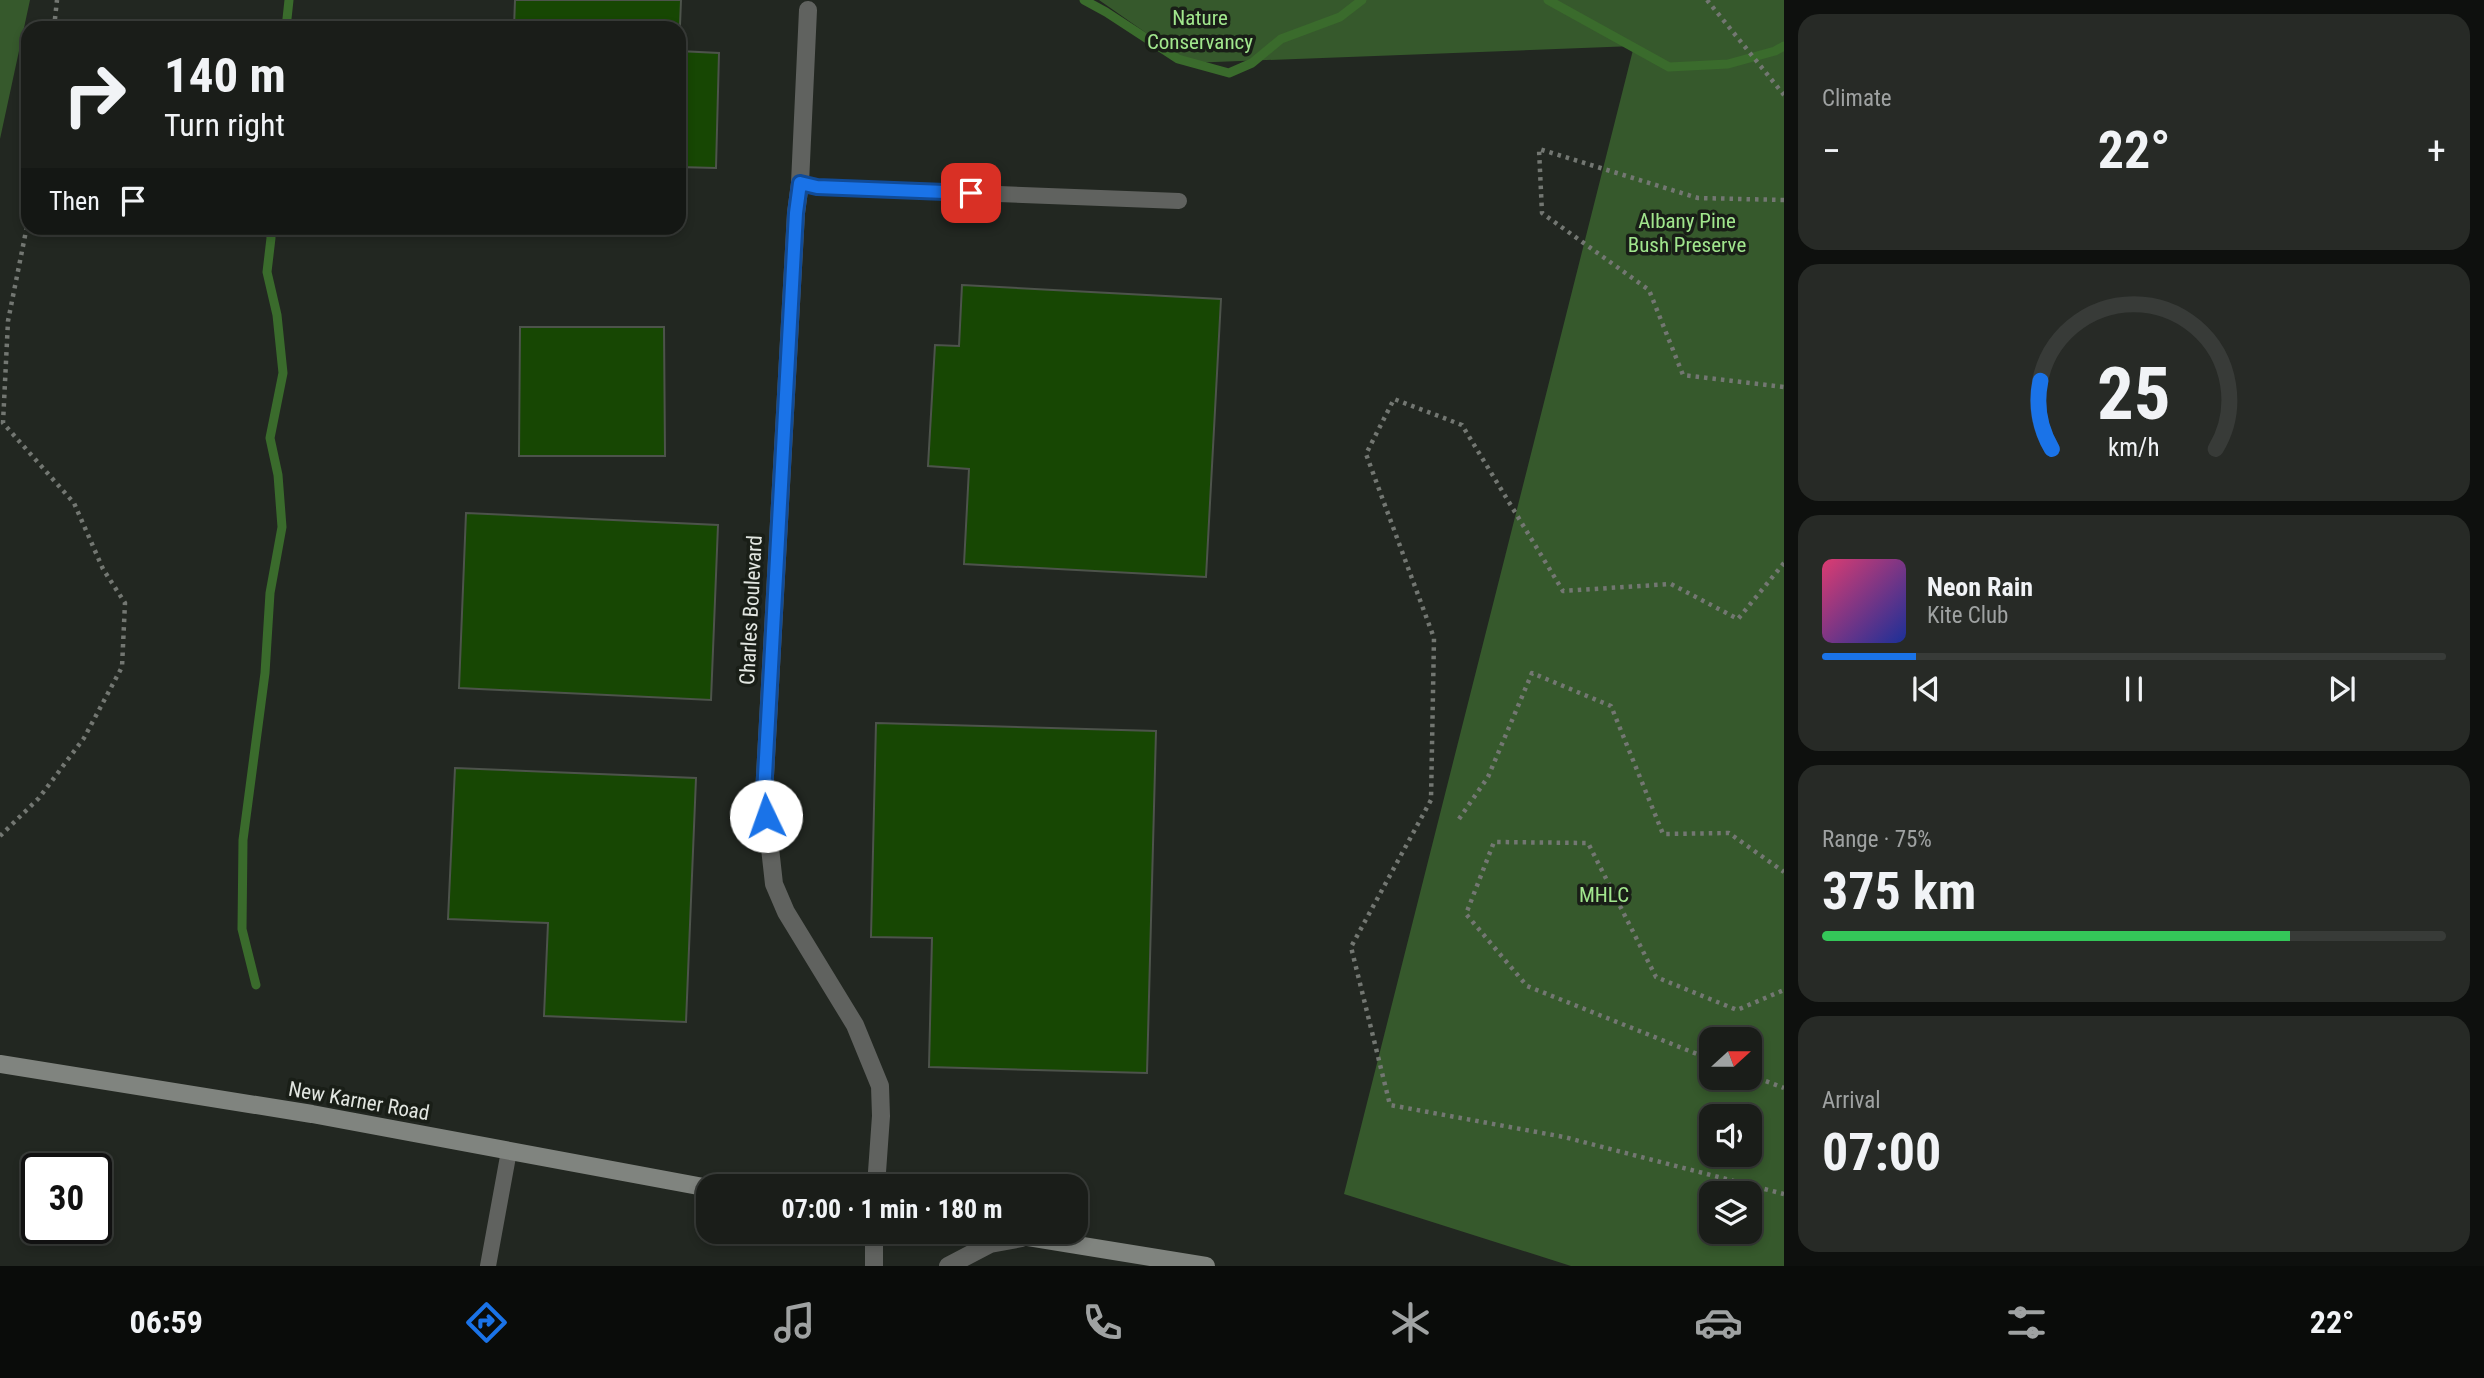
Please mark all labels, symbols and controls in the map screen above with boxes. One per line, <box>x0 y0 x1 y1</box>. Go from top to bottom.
park label: Nature Conservancy <box>1147 6 1253 54</box>
text: 140 m <box>164 47 286 104</box>
icon: right <box>49 49 140 140</box>
text: Climate <box>1822 85 1892 112</box>
text: Turn right <box>164 106 285 144</box>
text: 22° <box>2098 120 2170 181</box>
text: − <box>1822 129 1841 173</box>
text: + <box>2427 129 2446 173</box>
pin <box>941 163 1001 223</box>
icon: arrive <box>952 174 990 212</box>
icon: arrive <box>114 182 152 220</box>
text: Then <box>49 186 100 216</box>
park label: Albany Pine Bush Preserve <box>1628 209 1746 257</box>
text: 25 <box>2097 351 2171 437</box>
text: km/h <box>2108 432 2160 461</box>
street label: Charles Boulevard <box>735 535 767 685</box>
text: Neon Rain <box>1927 572 2033 602</box>
text: Kite Club <box>1927 602 2008 629</box>
icon: previous <box>1907 670 1945 708</box>
icon: pause <box>2115 670 2153 708</box>
icon: next <box>2323 670 2361 708</box>
position arrow <box>729 779 803 853</box>
text: Range · 75% <box>1822 826 1932 853</box>
text: 375 km <box>1822 861 1976 922</box>
park label: MHLC <box>1579 883 1629 907</box>
north arrow <box>1699 1027 1762 1090</box>
map controls <box>1699 1027 1762 1244</box>
street label: New Karner Road <box>287 1077 431 1125</box>
text: Arrival <box>1822 1087 1881 1114</box>
button: sound <box>1699 1104 1762 1167</box>
text: 07:00 <box>1822 1122 1941 1183</box>
speed limit sign: 30 <box>21 1153 112 1244</box>
button: layers <box>1699 1181 1762 1244</box>
text: 07:00 · 1 min · 180 m <box>782 1194 1002 1224</box>
icon: directions <box>462 1298 511 1347</box>
icon: music <box>770 1298 819 1347</box>
icon: phone <box>1078 1298 1127 1347</box>
icon: climate <box>1386 1298 1435 1347</box>
icon: car <box>1694 1298 1743 1347</box>
icon: filters <box>2002 1298 2051 1347</box>
text: 06:59 <box>129 1303 203 1341</box>
text: 22° <box>2310 1303 2354 1341</box>

